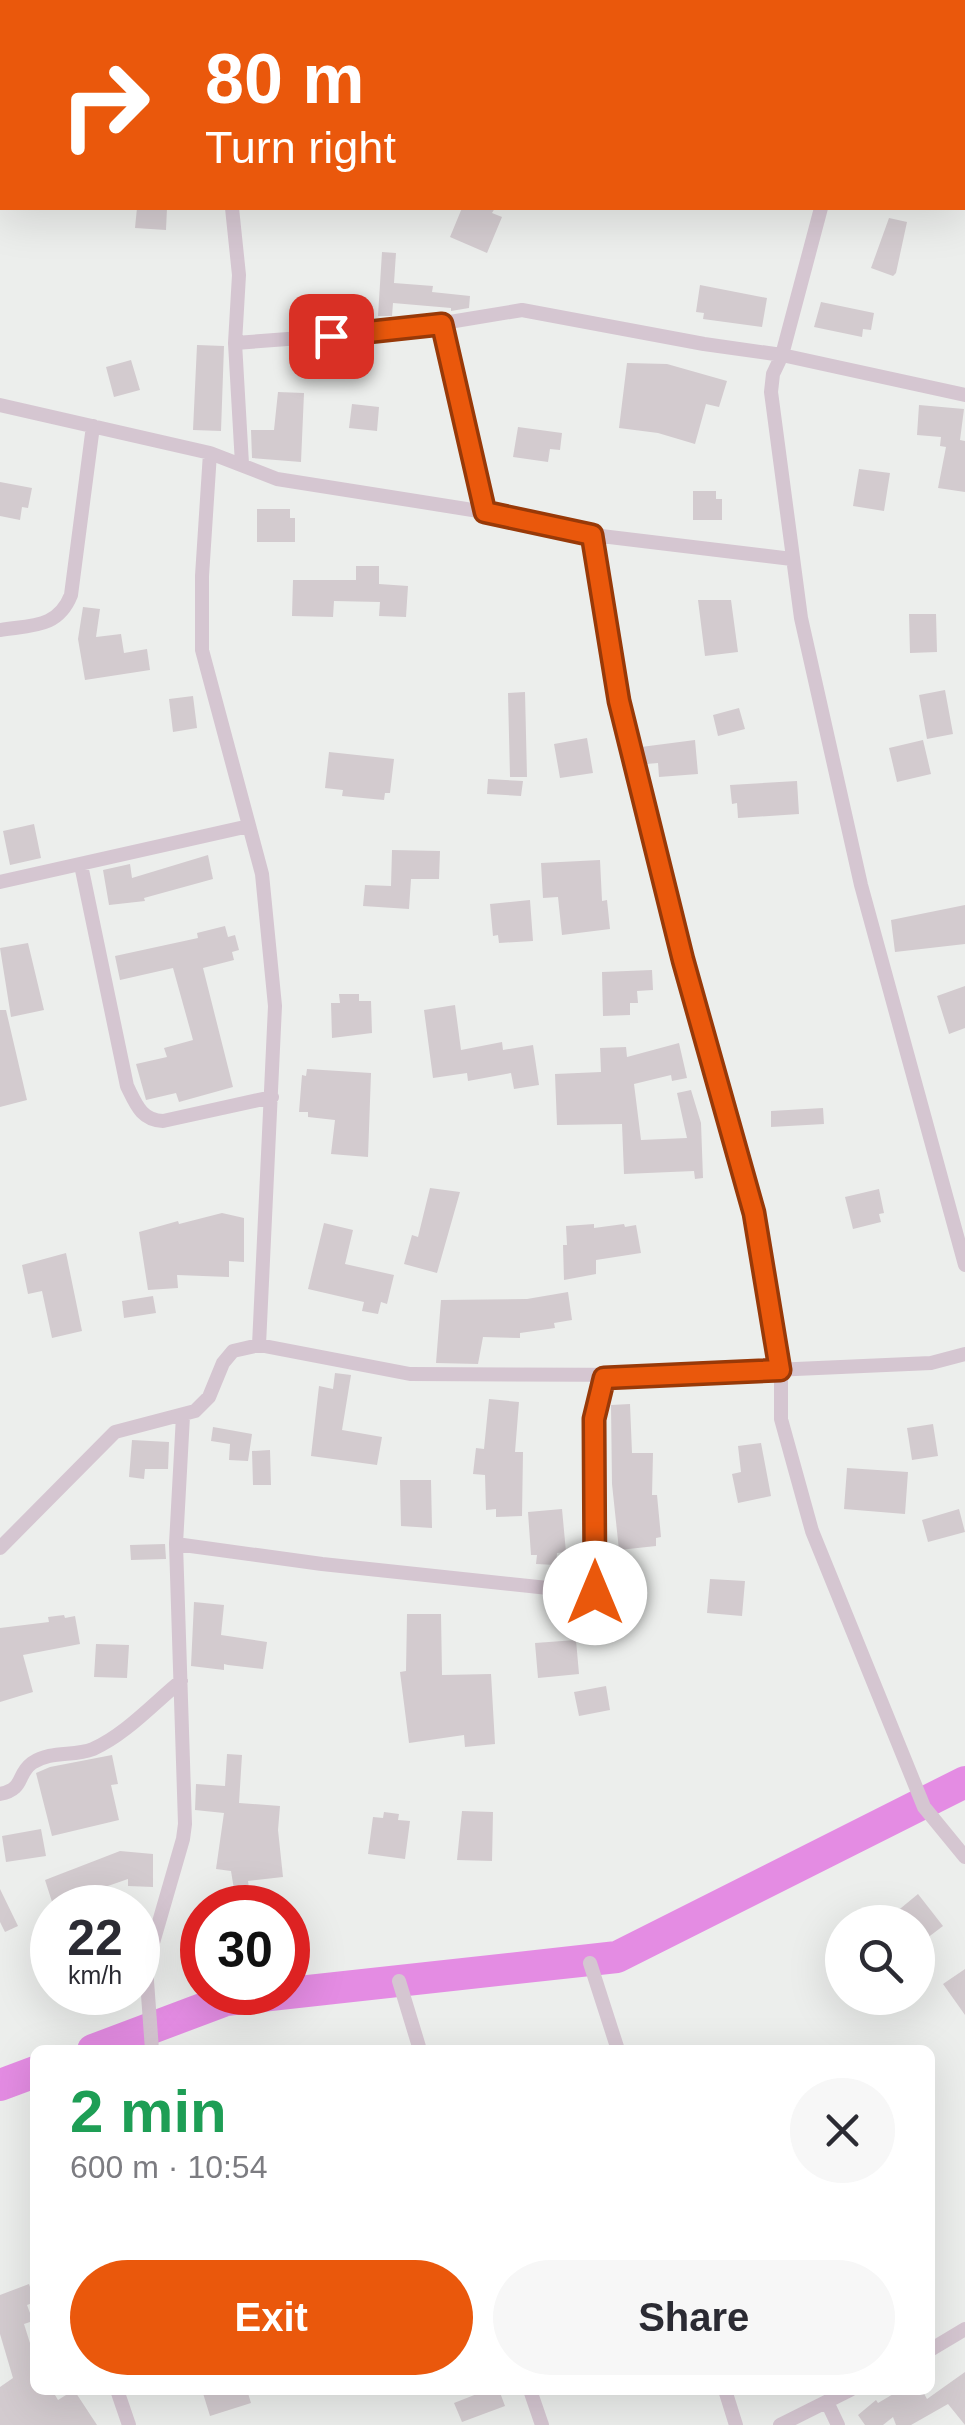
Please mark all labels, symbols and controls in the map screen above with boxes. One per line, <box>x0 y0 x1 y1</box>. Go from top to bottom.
icon: right <box>40 40 170 170</box>
text: 80 m <box>205 40 365 118</box>
text: Turn right <box>205 122 396 173</box>
pin <box>289 294 374 379</box>
icon: arrive <box>304 309 359 364</box>
position arrow <box>543 1541 647 1645</box>
speed limit sign: 30 <box>180 1885 310 2015</box>
map controls <box>825 1905 935 2015</box>
button: search <box>825 1905 935 2015</box>
text: 22 <box>67 1910 123 1966</box>
text: km/h <box>68 1961 122 1989</box>
text: 2 min <box>70 2078 227 2145</box>
button: close <box>790 2078 895 2183</box>
text: 600 m · 10:54 <box>70 2149 267 2185</box>
button: Exit <box>70 2260 473 2375</box>
button: Share <box>493 2260 895 2375</box>

